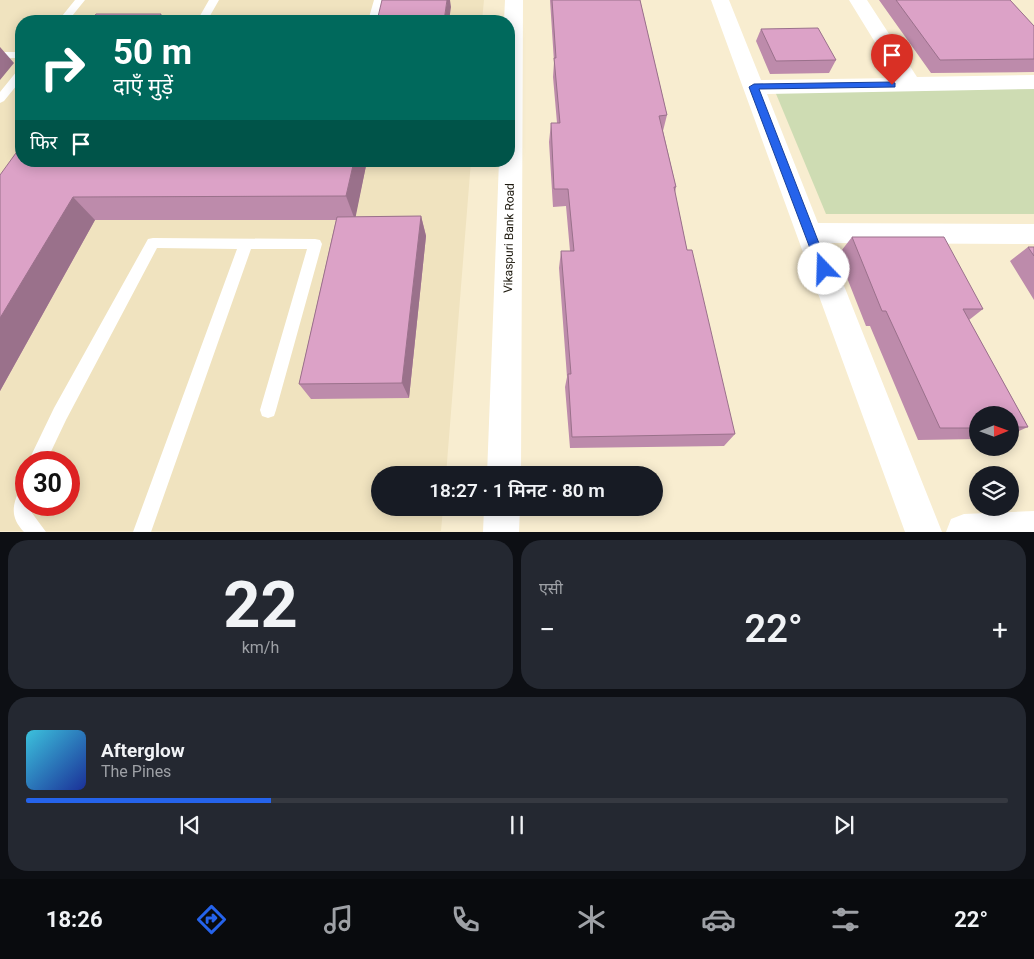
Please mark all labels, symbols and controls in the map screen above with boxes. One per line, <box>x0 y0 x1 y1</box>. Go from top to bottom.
text: 50 m <box>113 32 192 73</box>
pin <box>871 34 913 85</box>
icon: right <box>30 35 95 100</box>
icon: arrive <box>878 41 906 69</box>
text: दाएँ मुड़ें <box>113 74 173 99</box>
icon: arrive <box>67 130 95 158</box>
text: फिर <box>30 131 57 154</box>
street label: Vikaspuri Bank Road <box>501 183 517 293</box>
position arrow <box>797 242 849 294</box>
north arrow <box>969 406 1019 456</box>
map controls <box>969 406 1019 516</box>
speed limit sign: 30 <box>15 451 80 516</box>
button: layers <box>969 466 1019 516</box>
text: 18:27 · 1 मिनट · 80 m <box>429 479 605 502</box>
text: 22 <box>223 567 298 643</box>
text: एसी <box>539 579 563 598</box>
text: 22° <box>745 607 803 651</box>
text: − <box>539 613 555 646</box>
text: + <box>992 613 1008 646</box>
text: km/h <box>242 638 279 657</box>
text: Afterglow <box>101 739 185 762</box>
text: The Pines <box>101 762 171 781</box>
icon: previous <box>176 811 204 839</box>
icon: pause <box>503 811 531 839</box>
icon: next <box>830 811 858 839</box>
icon: directions <box>194 902 229 937</box>
icon: music <box>321 902 356 937</box>
icon: phone <box>448 902 483 937</box>
icon: climate <box>574 902 609 937</box>
icon: car <box>701 902 736 937</box>
icon: filters <box>828 902 863 937</box>
text: 18:26 <box>46 907 103 932</box>
text: 22° <box>954 907 988 932</box>

